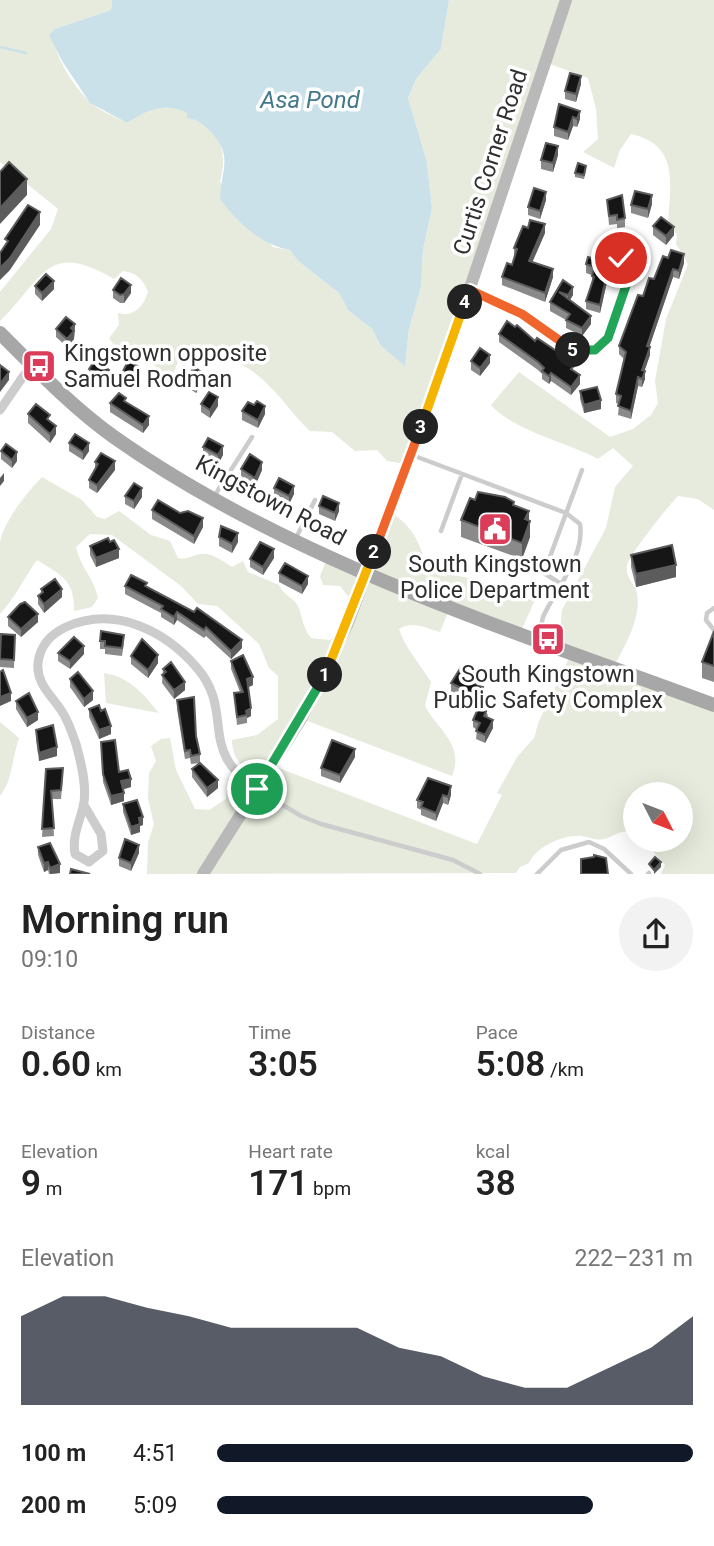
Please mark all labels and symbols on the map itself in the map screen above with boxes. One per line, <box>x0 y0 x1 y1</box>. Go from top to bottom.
street label: Curtis Corner Road <box>448 66 533 258</box>
water label: Asa Pond <box>259 86 361 114</box>
pin <box>591 228 651 288</box>
pin: 4 <box>448 284 482 320</box>
pin: 5 <box>556 332 590 368</box>
place label: Kingstown opposite Samuel Rodman <box>64 340 267 393</box>
bus stop icon: Kingstown opposite Samuel Rodman <box>20 347 58 385</box>
pin: 3 <box>404 410 438 444</box>
street label: Kingstown Road <box>191 449 351 551</box>
public building icon: South Kingstown Police Department <box>476 510 514 548</box>
pin: 2 <box>356 534 392 570</box>
place label: South Kingstown Police Department <box>400 551 590 604</box>
bus stop icon: South Kingstown Public Safety Complex <box>529 620 567 658</box>
pin: 1 <box>308 658 342 692</box>
place label: South Kingstown Public Safety Complex <box>433 661 663 714</box>
pin <box>227 759 287 819</box>
north arrow <box>623 782 693 852</box>

